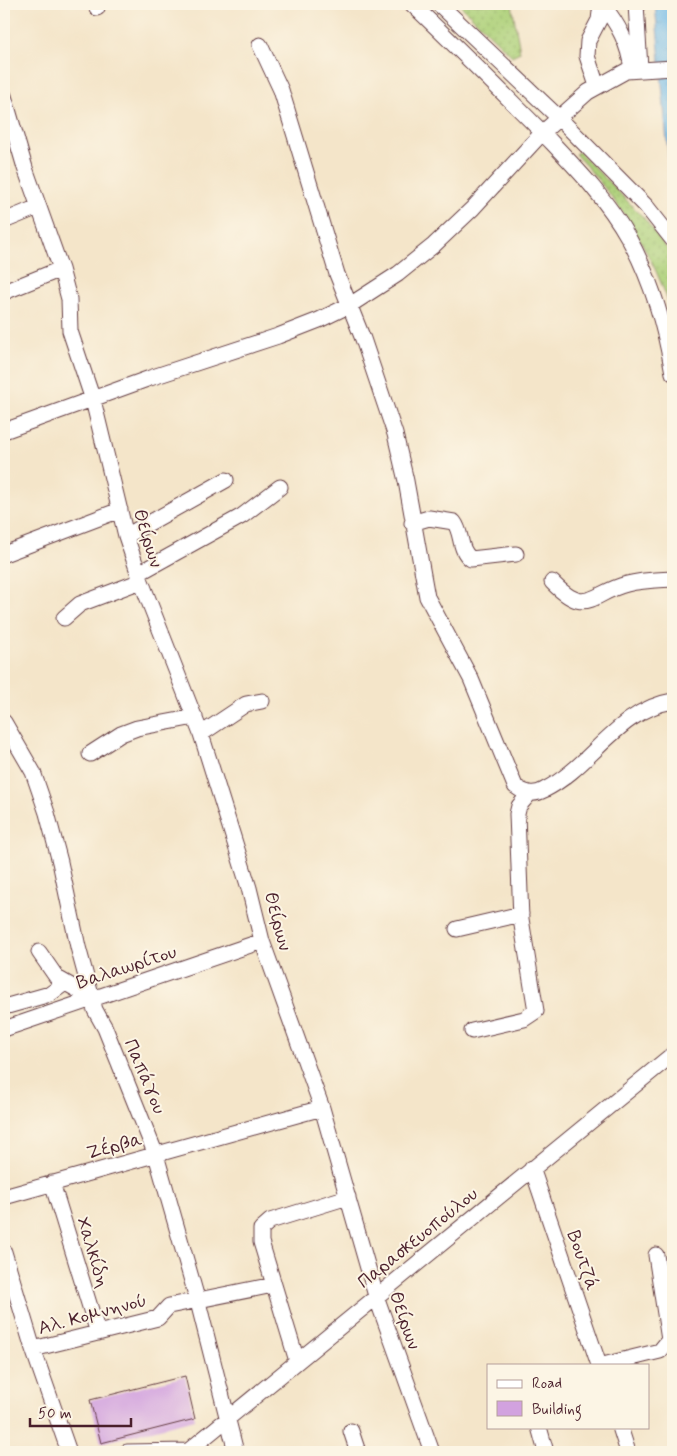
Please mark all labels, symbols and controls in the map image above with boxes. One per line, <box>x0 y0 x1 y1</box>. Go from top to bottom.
street label: Θείρων <box>127 506 168 571</box>
street label: Θείρων <box>258 889 297 954</box>
street label: Βαλαωρίτου <box>73 939 180 995</box>
street label: Παπάγου <box>118 1035 172 1118</box>
street label: Ζέρβα <box>84 1127 145 1166</box>
street label: Παρασκευοπούλου <box>352 1182 483 1295</box>
street label: Χαλκίδη <box>70 1214 115 1291</box>
street label: Βουτζά <box>561 1227 605 1294</box>
street label: Αλ. Κομνηνού <box>35 1288 150 1341</box>
street label: Θείρων <box>383 1288 426 1353</box>
legend <box>487 1364 650 1428</box>
text: Road <box>532 1374 562 1394</box>
scale bar <box>30 1396 131 1428</box>
text: Building <box>532 1400 582 1421</box>
text: 50 m <box>38 1404 72 1424</box>

